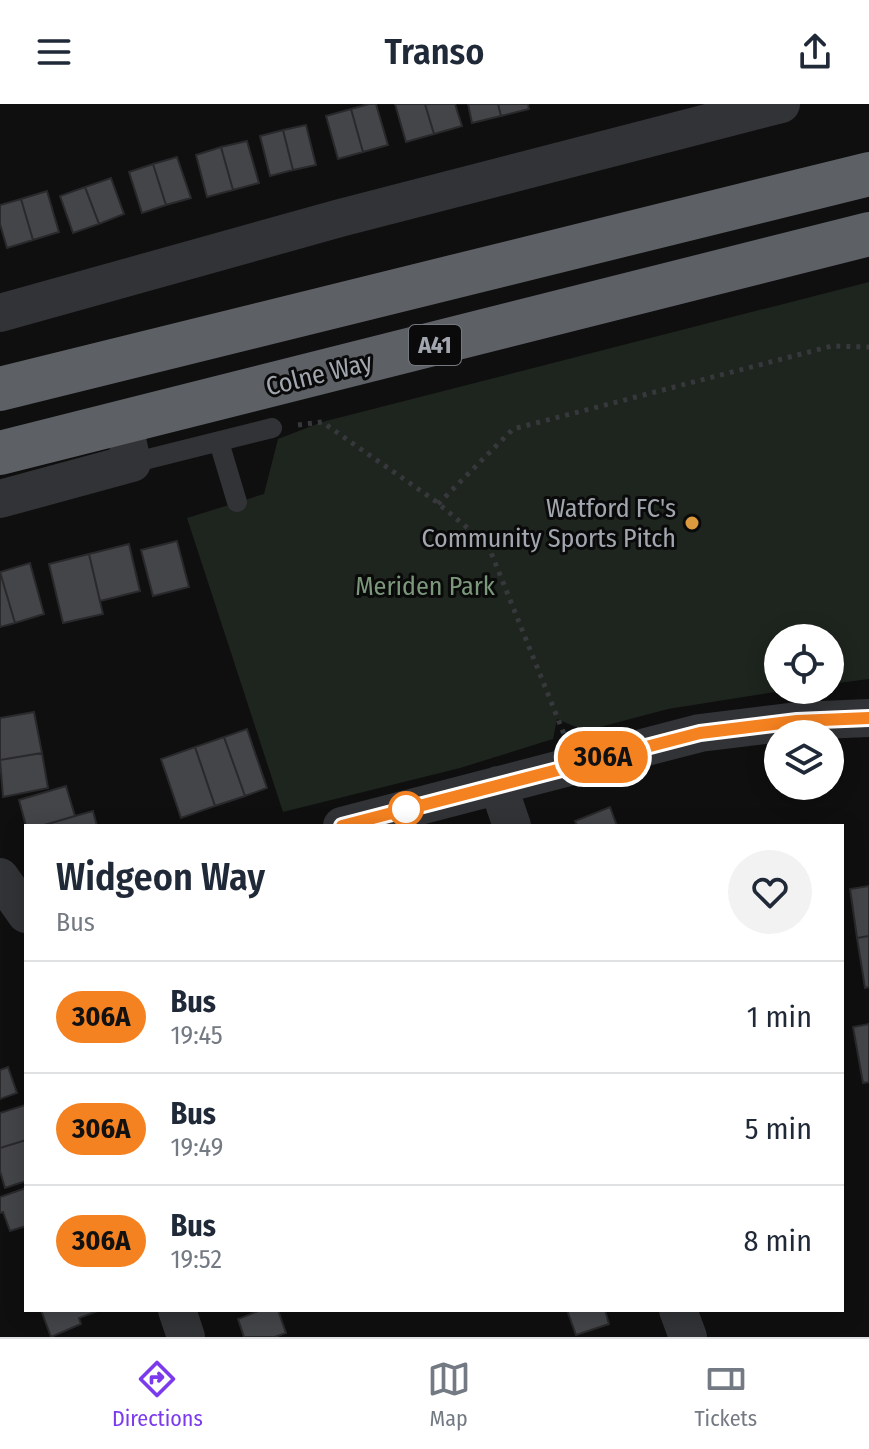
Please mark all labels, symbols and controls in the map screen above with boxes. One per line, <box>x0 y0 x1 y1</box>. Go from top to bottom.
icon: menu <box>32 30 76 74</box>
text: Transo <box>385 30 484 74</box>
icon: share <box>793 30 837 74</box>
road number: A41 <box>409 325 461 365</box>
street label: Colne Way <box>263 346 376 403</box>
place label: Watford FC's Community Sports Pitch <box>421 493 676 554</box>
marker: Watford FC's Community Sports Pitch <box>683 514 701 532</box>
park label: Meriden Park <box>355 571 496 602</box>
map controls <box>764 624 844 800</box>
button: locate <box>764 624 844 704</box>
button: layers <box>764 720 844 800</box>
line badge: 306A <box>547 731 659 783</box>
text: 306A <box>574 740 632 773</box>
unlabelled marker <box>389 792 423 826</box>
button: heart <box>728 850 812 934</box>
text: Widgeon Way <box>56 854 265 900</box>
text: Bus <box>56 907 95 938</box>
text: Bus <box>170 984 216 1020</box>
text: 1 min <box>747 999 812 1035</box>
text: 306A <box>72 1000 130 1033</box>
text: 19:45 <box>170 1020 223 1051</box>
text: Bus <box>170 1096 216 1132</box>
text: 5 min <box>745 1111 812 1147</box>
text: 306A <box>72 1112 130 1145</box>
text: 19:49 <box>170 1132 223 1163</box>
text: Bus <box>170 1208 216 1244</box>
text: 8 min <box>744 1223 812 1259</box>
text: 306A <box>72 1224 130 1257</box>
text: 19:52 <box>170 1244 222 1275</box>
tab: Directions <box>112 1357 203 1432</box>
tab: Map <box>427 1357 471 1432</box>
tab: Tickets <box>694 1357 757 1432</box>

